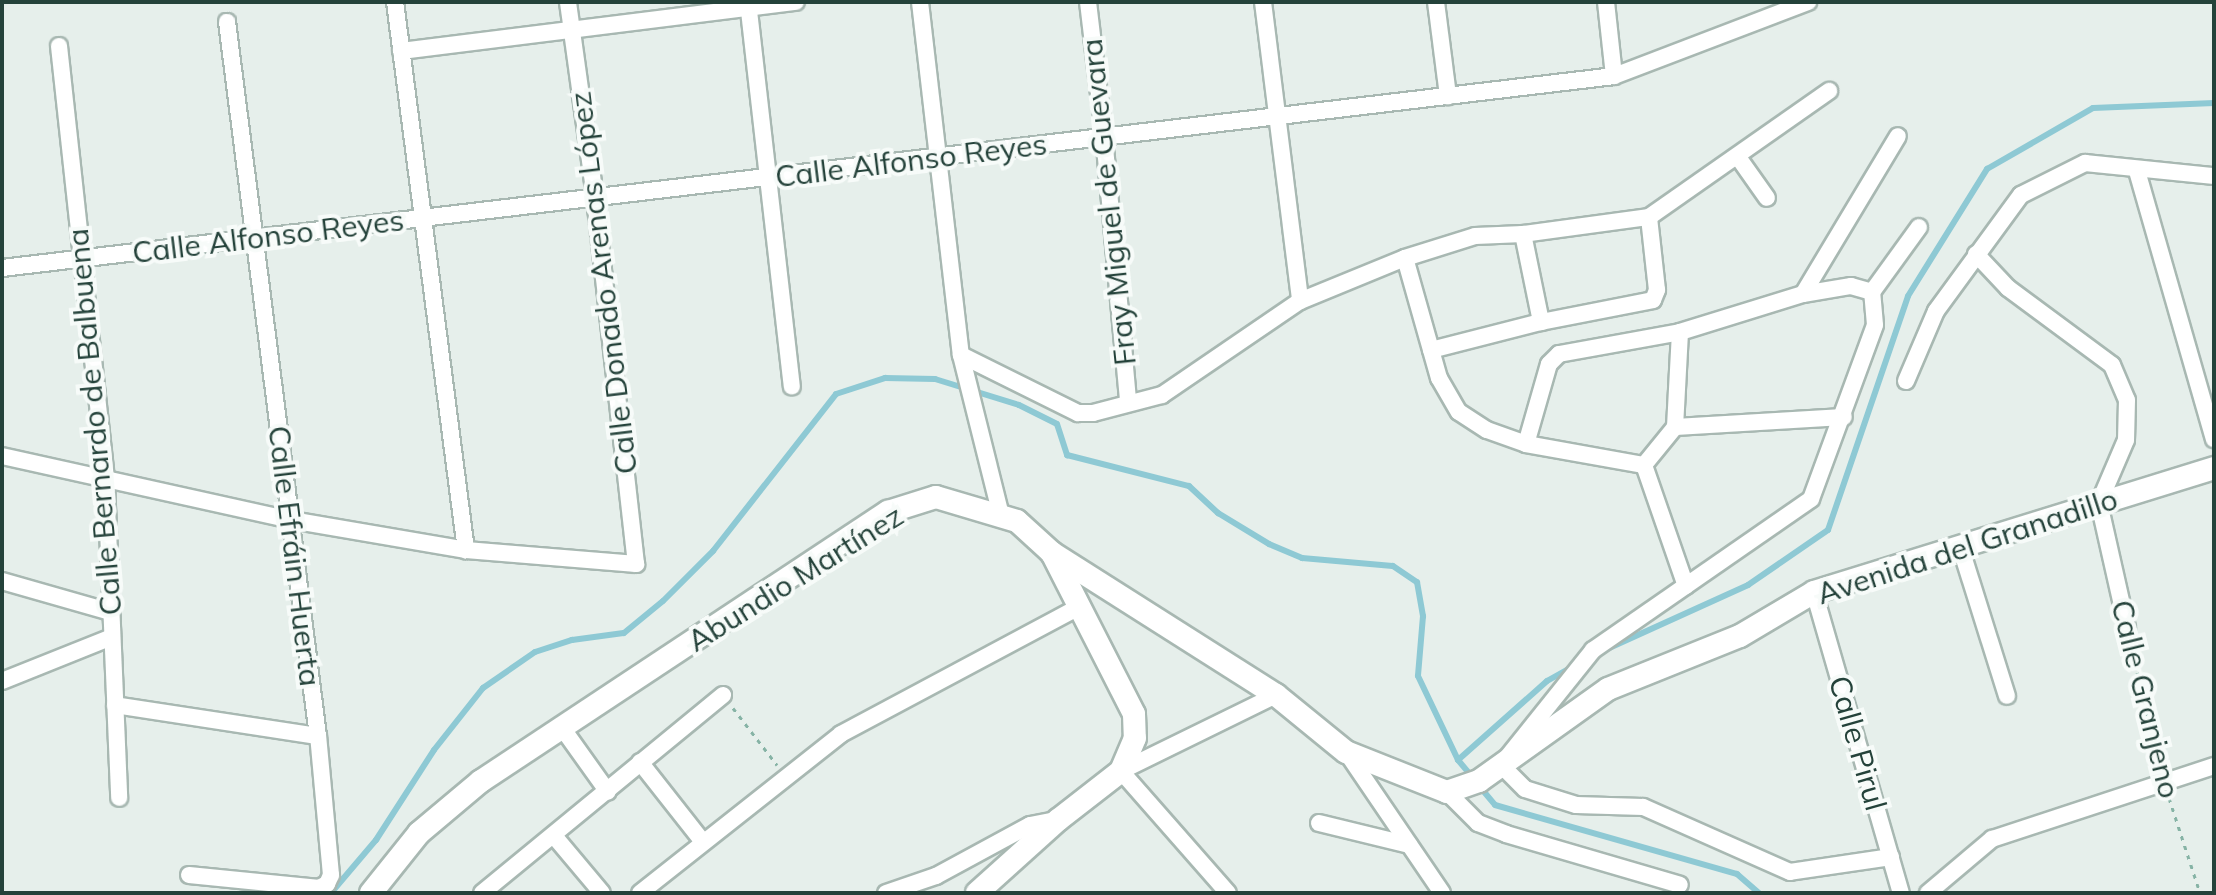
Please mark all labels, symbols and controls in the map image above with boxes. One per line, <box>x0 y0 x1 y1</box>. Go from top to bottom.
street label: Fray Miguel de Guevara <box>1073 37 1143 367</box>
street label: Calle Donado Arenas López <box>562 90 644 476</box>
street label: Calle Alfonso Reyes <box>773 125 1049 195</box>
street label: Calle Alfonso Reyes <box>130 201 406 271</box>
street label: Calle Bernardo de Balbuena <box>59 227 129 617</box>
street label: Calle Efráin Huerta <box>261 424 329 688</box>
street label: Avenida del Granadillo <box>1812 480 2122 612</box>
street label: Abundio Martínez <box>681 497 909 659</box>
street label: Calle Granjeno <box>2104 596 2188 802</box>
street label: Calle Pirul <box>1822 671 1894 815</box>

